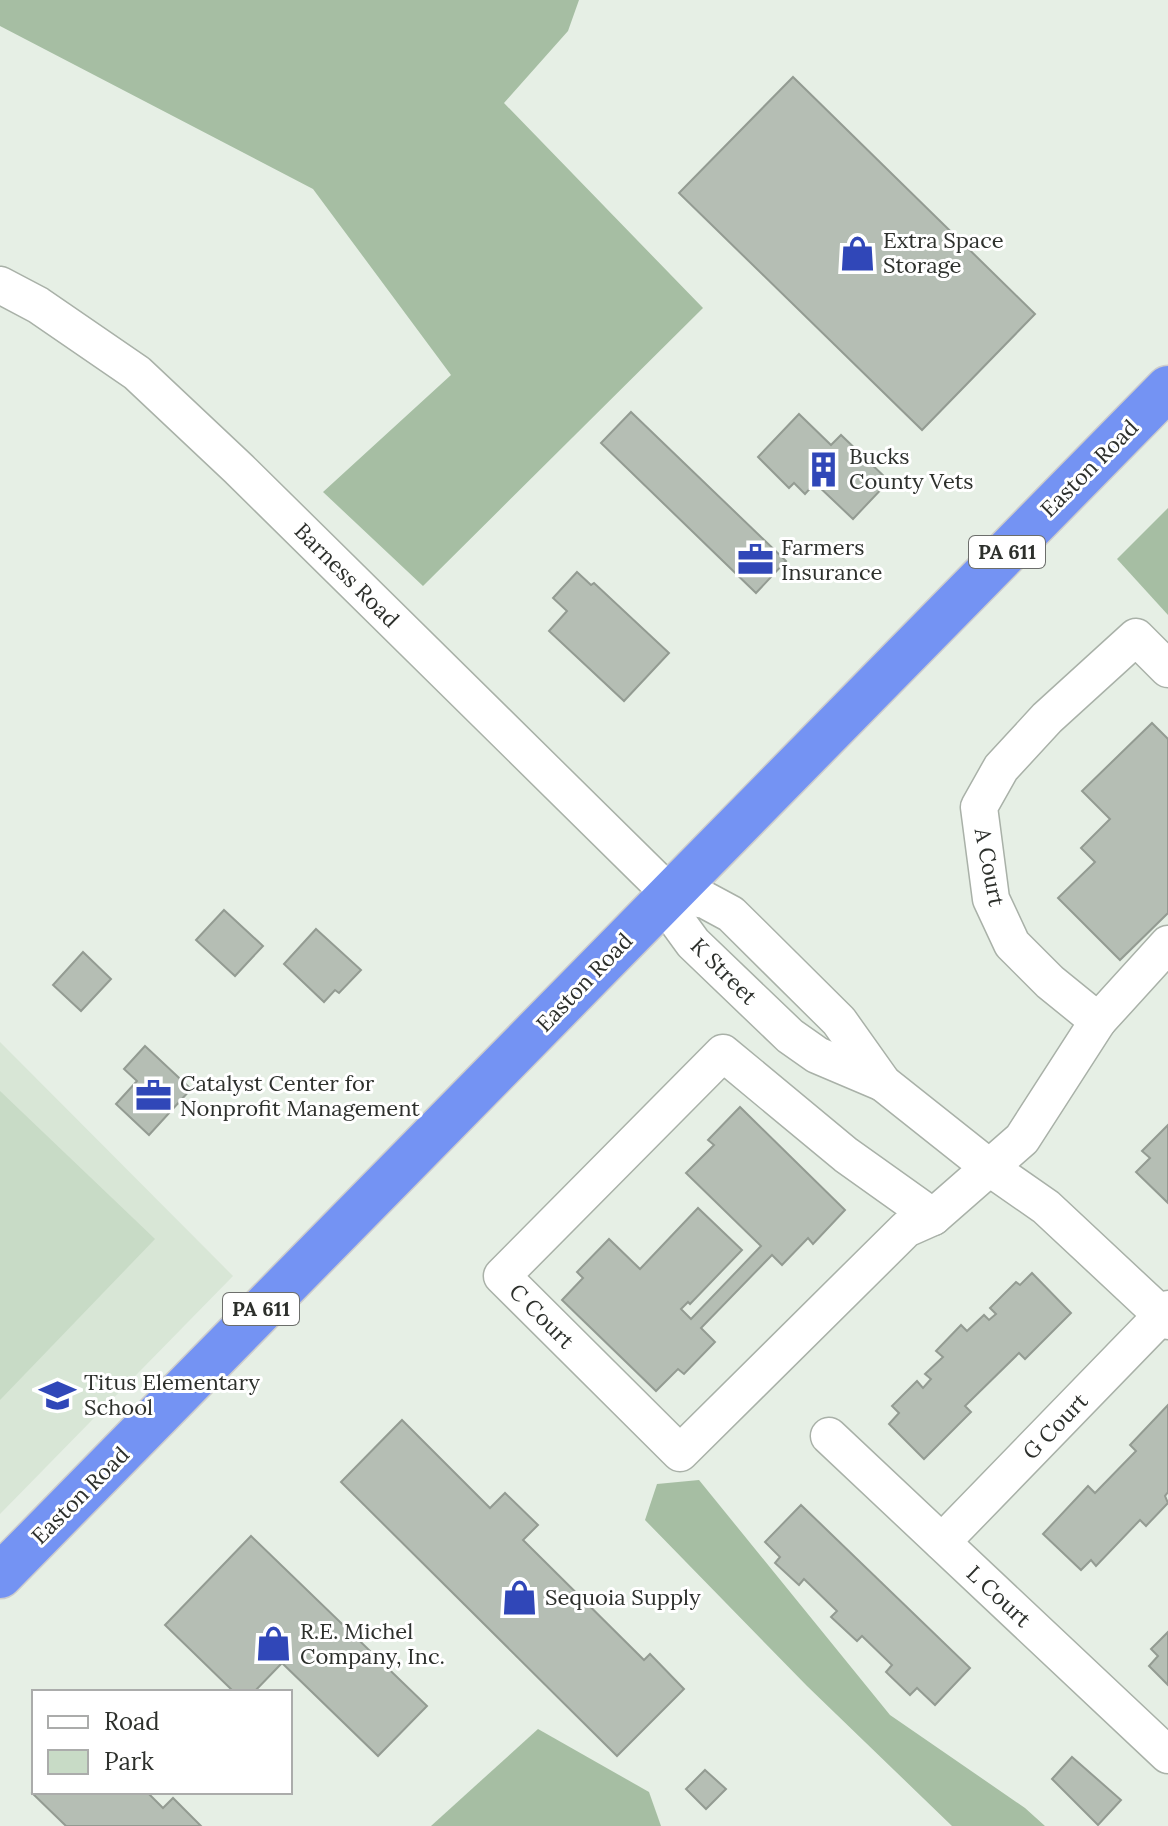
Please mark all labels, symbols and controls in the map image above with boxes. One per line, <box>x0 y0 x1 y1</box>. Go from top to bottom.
place label: Extra Space Storage <box>883 226 1004 279</box>
shop icon: Extra Space Storage <box>838 234 876 272</box>
street label: Easton Road <box>1034 413 1144 523</box>
place label: Bucks County Vets <box>849 442 973 495</box>
building icon: Bucks County Vets <box>804 450 842 488</box>
street label: Barness Road <box>289 517 405 633</box>
place label: Farmers Insurance <box>781 533 883 586</box>
road number: PA 611 <box>969 536 1045 568</box>
office icon: Farmers Insurance <box>736 541 774 579</box>
street label: A Court <box>969 825 1011 909</box>
street label: Easton Road <box>530 927 638 1037</box>
street label: K Street <box>685 932 764 1011</box>
place label: Catalyst Center for Nonprofit Management <box>180 1069 420 1122</box>
office icon: Catalyst Center for Nonprofit Management <box>135 1077 173 1115</box>
street label: C Court <box>504 1278 581 1355</box>
road number: PA 611 <box>223 1293 299 1325</box>
place label: Titus Elementary School <box>84 1368 260 1421</box>
school or university icon: Titus Elementary School <box>39 1376 77 1414</box>
street label: G Court <box>1016 1386 1094 1465</box>
street label: Easton Road <box>25 1440 135 1550</box>
street label: L Court <box>961 1559 1037 1633</box>
shop icon: Sequoia Supply <box>500 1578 538 1616</box>
place label: Sequoia Supply <box>545 1583 701 1611</box>
place label: R.E. Michel Company, Inc. <box>300 1617 445 1670</box>
shop icon: R.E. Michel Company, Inc. <box>255 1625 293 1663</box>
legend <box>32 1690 292 1794</box>
text: Road <box>104 1706 160 1737</box>
text: Park <box>104 1746 154 1777</box>

